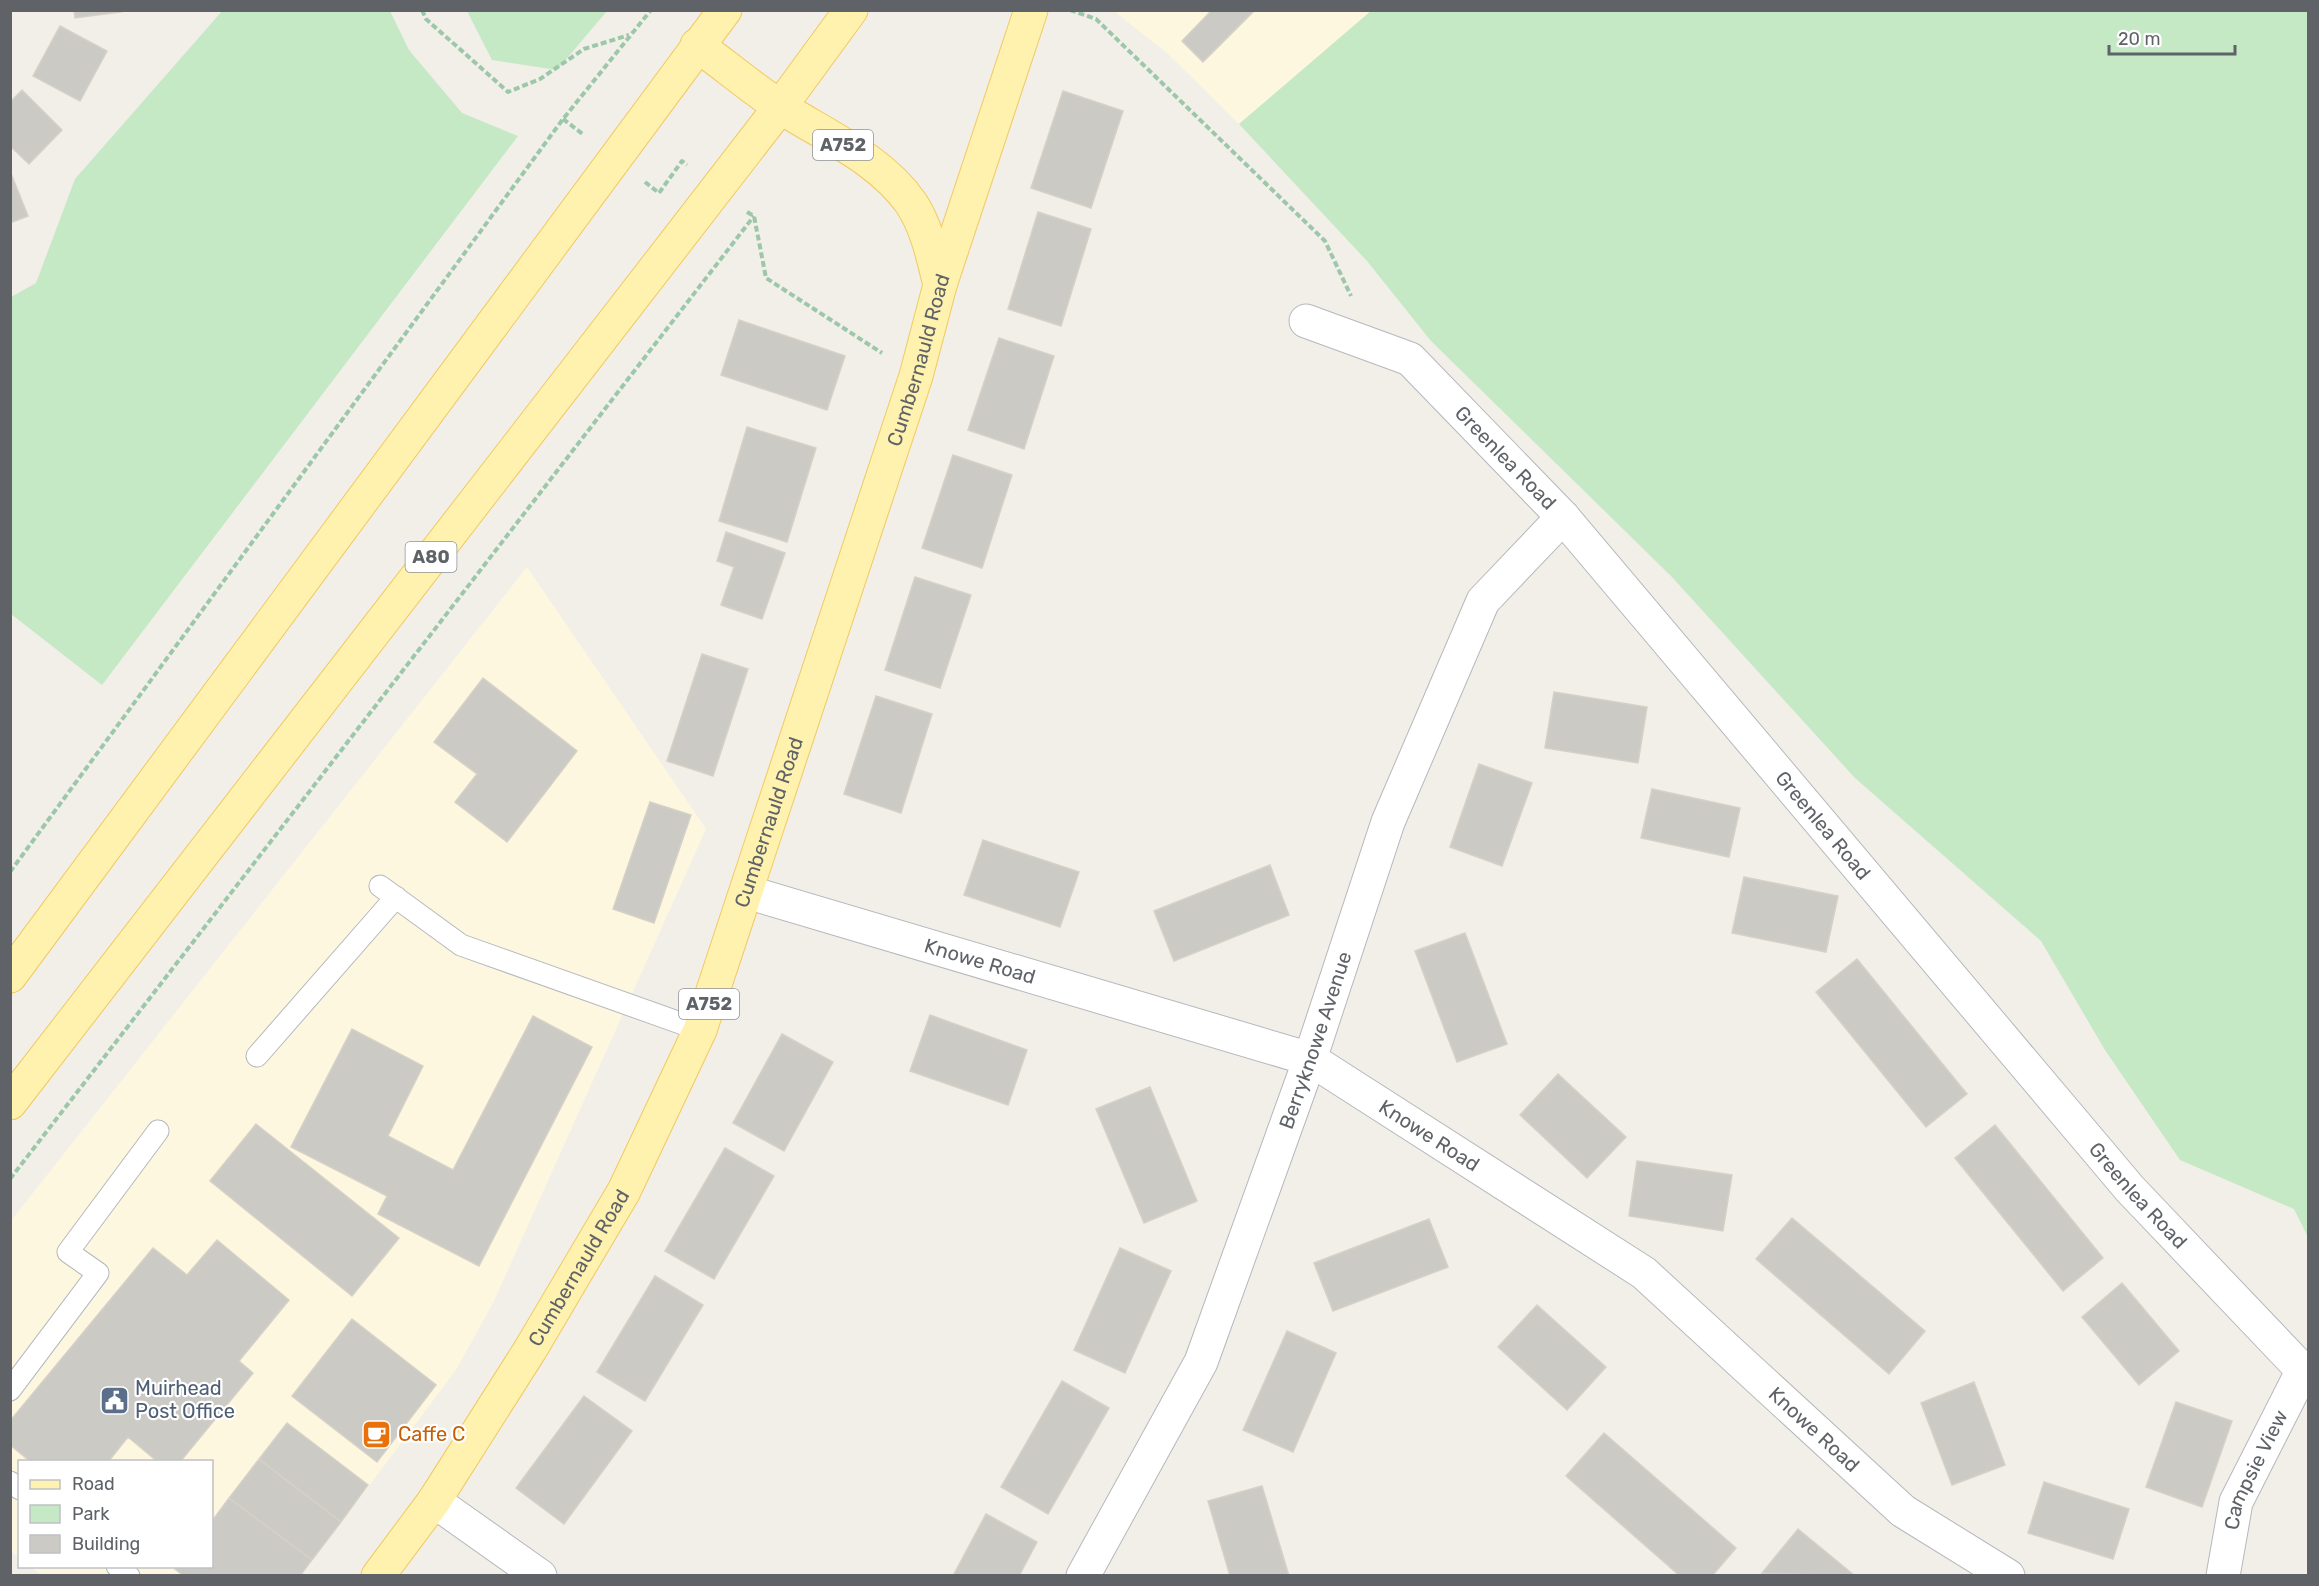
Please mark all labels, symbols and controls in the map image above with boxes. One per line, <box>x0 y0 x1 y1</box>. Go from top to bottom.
scale bar <box>2109 18 2235 56</box>
text: 20 m <box>2118 28 2160 50</box>
road number: A752 <box>813 130 873 160</box>
street label: Cumbernauld Road <box>882 271 955 449</box>
street label: Greenlea Road <box>1450 401 1561 514</box>
road number: A80 <box>406 542 456 572</box>
street label: Cumbernauld Road <box>729 734 808 911</box>
street label: Greenlea Road <box>1770 766 1876 885</box>
street label: Knowe Road <box>922 933 1038 989</box>
street label: Berryknowe Avenue <box>1274 948 1357 1132</box>
road number: A752 <box>679 989 739 1019</box>
street label: Knowe Road <box>1375 1094 1484 1177</box>
street label: Greenlea Road <box>2084 1137 2192 1253</box>
street label: Cumbernauld Road <box>523 1185 634 1351</box>
place label: Muirhead Post Office <box>135 1376 235 1423</box>
street label: Knowe Road <box>1764 1382 1864 1477</box>
public building icon: Muirhead Post Office <box>98 1384 130 1416</box>
street label: Campsie View <box>2219 1406 2293 1532</box>
cafe icon: Caffe C <box>361 1418 393 1450</box>
place label: Caffe C <box>398 1422 465 1446</box>
legend <box>18 1460 213 1568</box>
text: Road <box>72 1473 115 1495</box>
text: Park <box>72 1503 110 1525</box>
text: Building <box>72 1533 140 1555</box>

